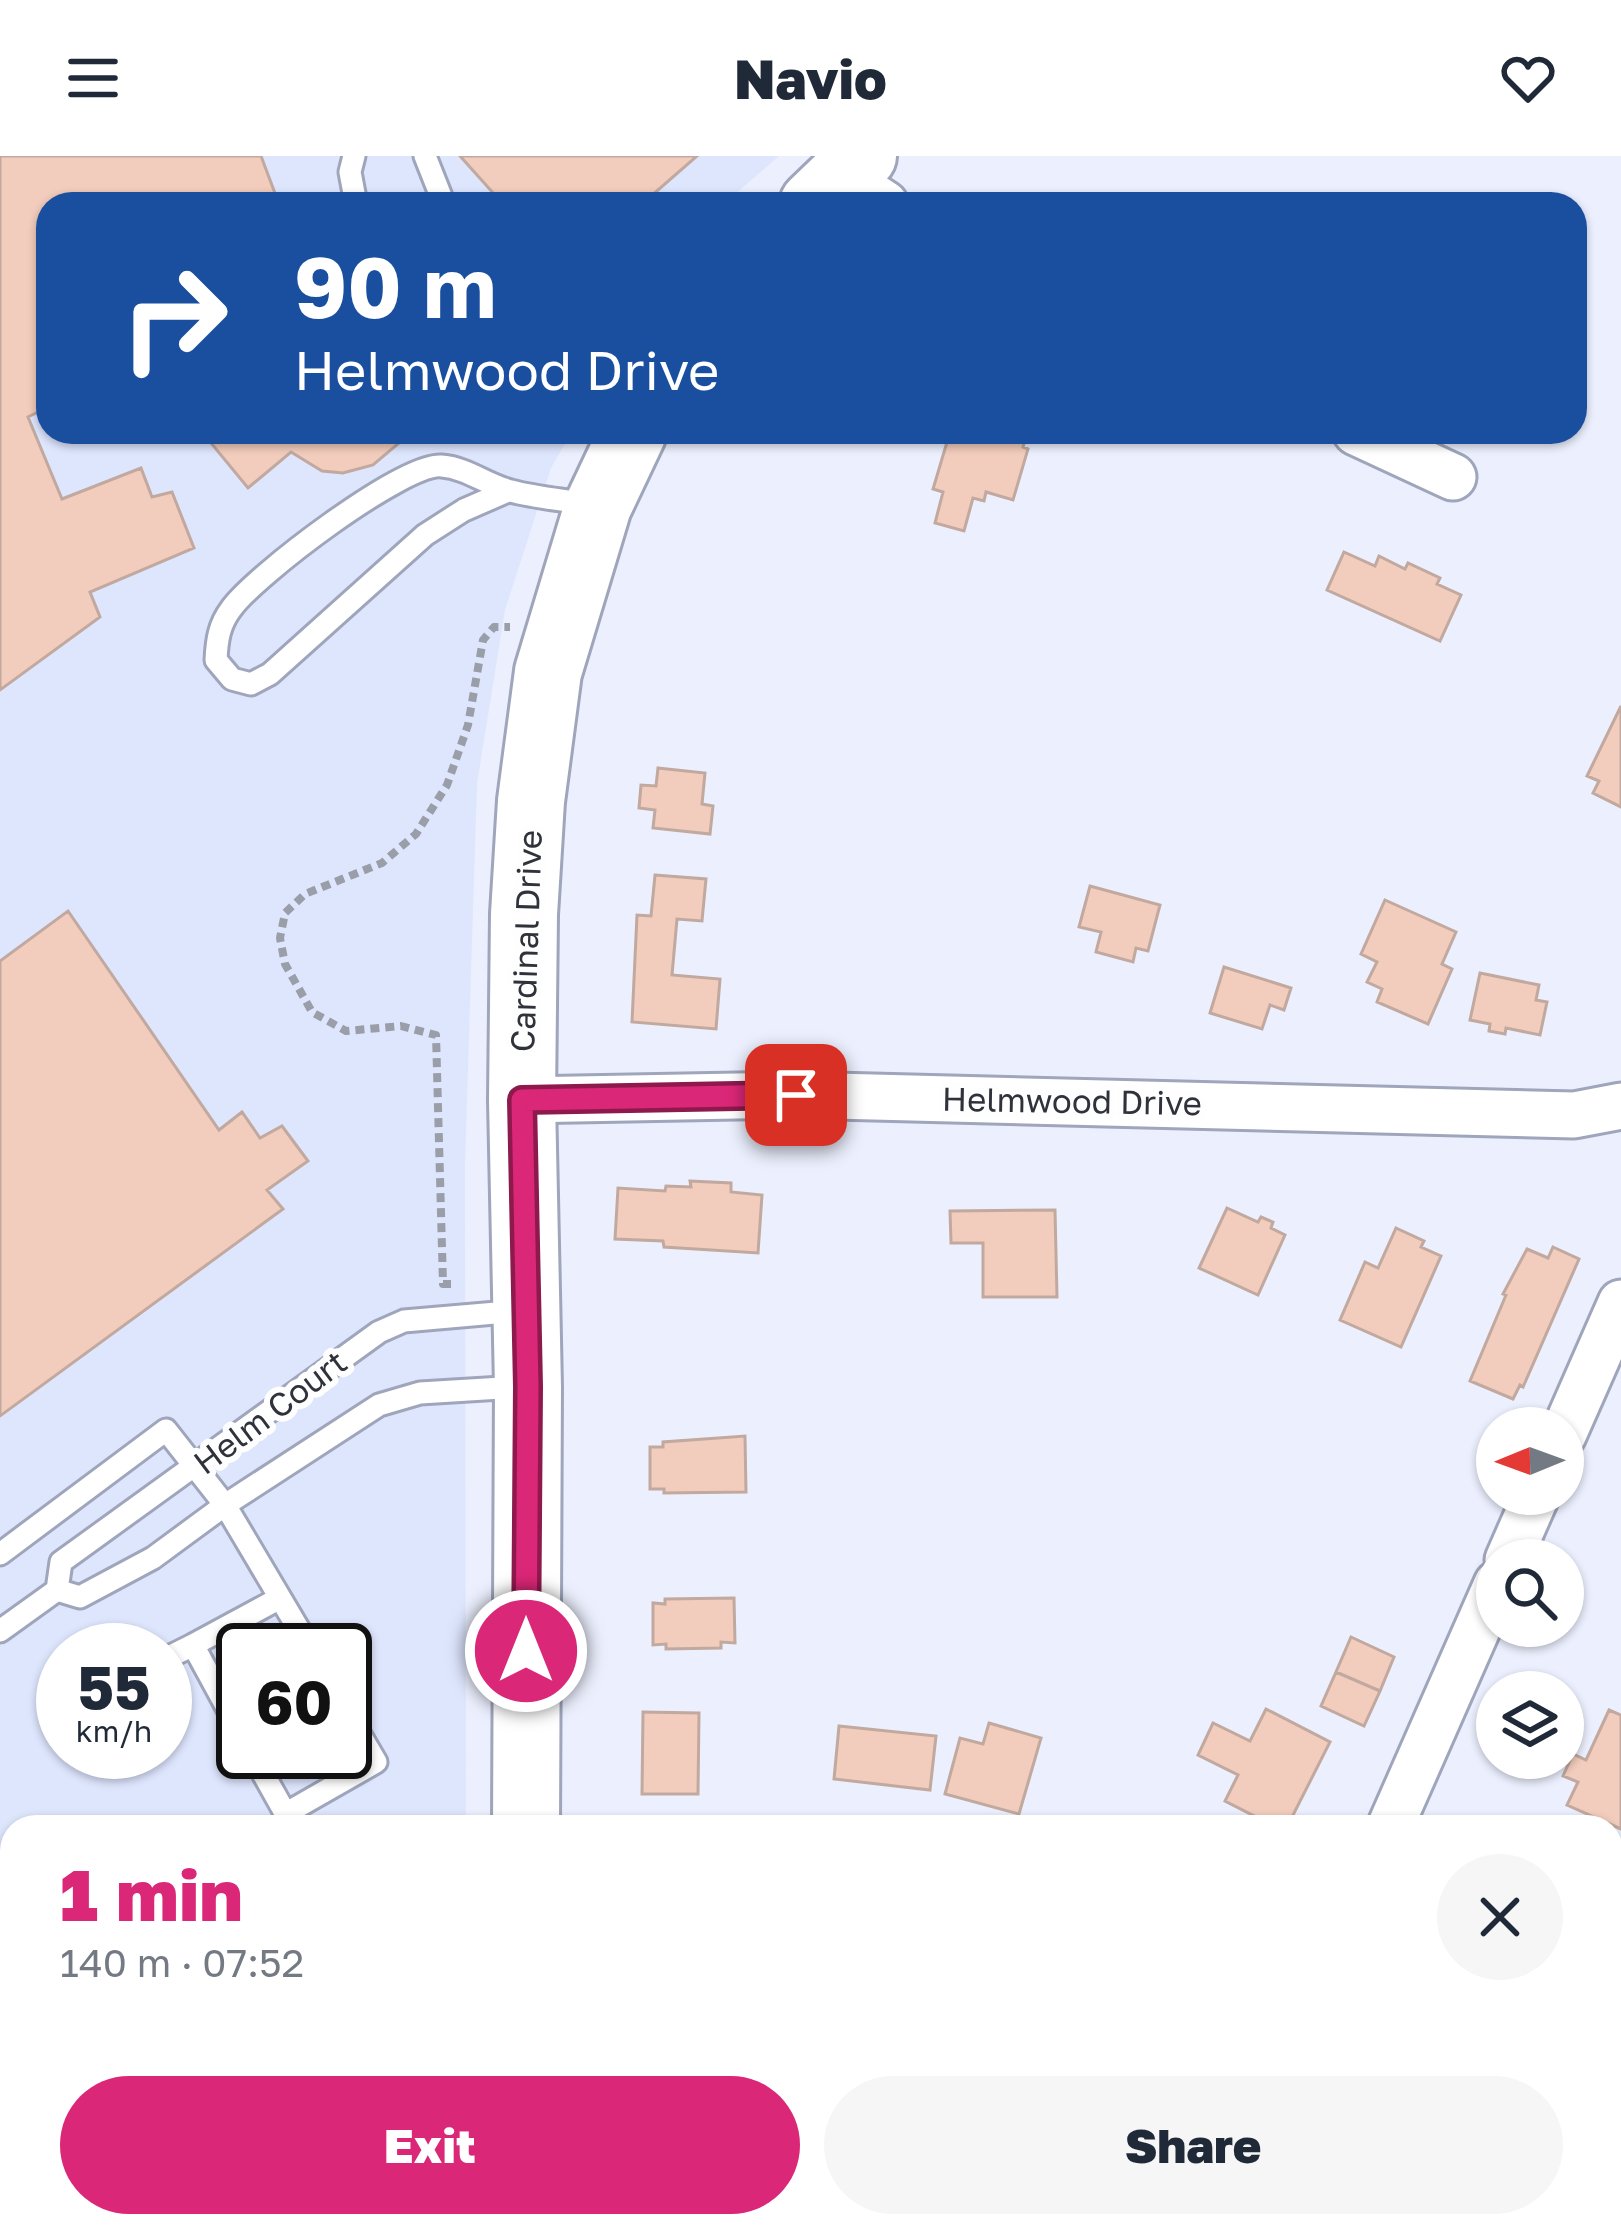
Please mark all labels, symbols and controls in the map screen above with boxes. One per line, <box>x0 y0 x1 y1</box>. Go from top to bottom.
icon: menu <box>60 45 126 111</box>
icon: heart <box>1495 45 1561 111</box>
text: Navio <box>734 46 887 111</box>
text: 90 m <box>294 236 496 336</box>
icon: right <box>96 240 252 396</box>
text: Helmwood Drive <box>294 337 719 402</box>
street label: Cardinal Drive <box>502 829 549 1053</box>
pin <box>745 1044 847 1146</box>
icon: arrive <box>763 1062 829 1128</box>
street label: Helmwood Drive <box>942 1079 1202 1122</box>
street label: Helm Court <box>186 1342 354 1482</box>
north arrow <box>1476 1407 1584 1515</box>
map controls <box>1476 1407 1584 1779</box>
button: search <box>1476 1539 1584 1647</box>
position arrow <box>463 1588 589 1714</box>
speed limit sign: 60 <box>216 1623 372 1779</box>
text: 55 <box>77 1650 151 1722</box>
button: layers <box>1476 1671 1584 1779</box>
text: km/h <box>76 1713 152 1749</box>
text: 1 min <box>60 1850 243 1937</box>
button: close <box>1437 1854 1563 1980</box>
text: 140 m · 07:52 <box>60 1939 304 1986</box>
button: Exit <box>60 2076 800 2214</box>
button: Share <box>824 2076 1563 2214</box>

